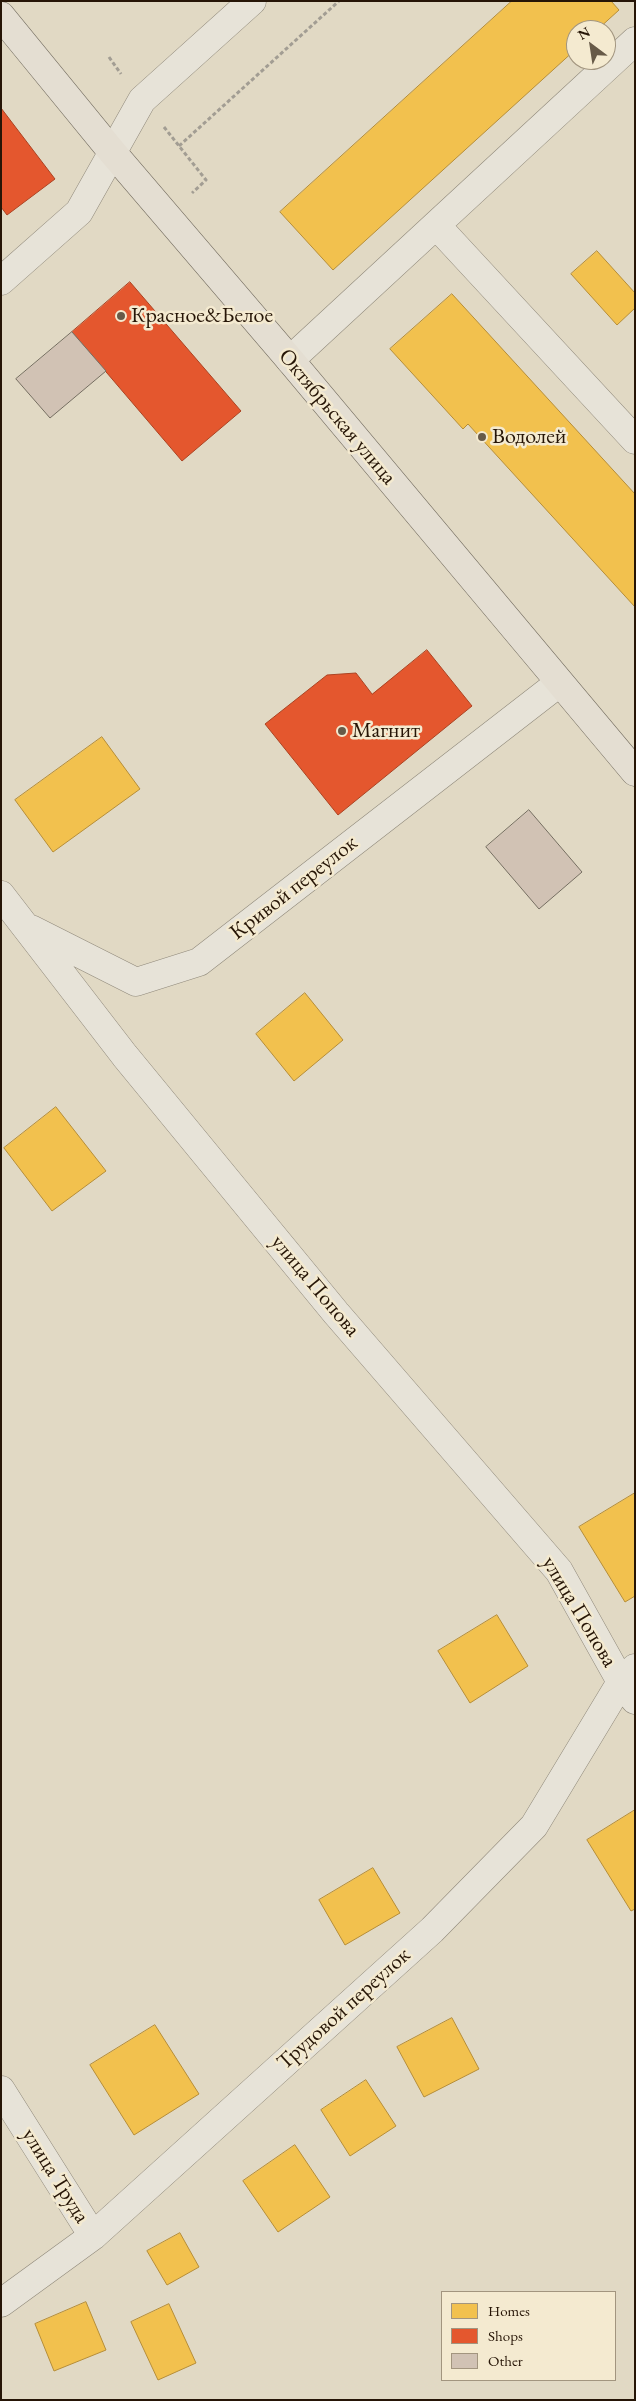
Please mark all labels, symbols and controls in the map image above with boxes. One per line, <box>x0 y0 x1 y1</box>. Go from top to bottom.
north arrow <box>566 20 616 70</box>
text: N <box>574 22 593 44</box>
place label: Красное&Белое <box>131 303 273 329</box>
marker: Красное&Белое <box>115 310 127 322</box>
street label: Октябрьская улица <box>272 344 402 490</box>
place label: Водолей <box>492 424 566 450</box>
marker: Водолей <box>476 431 488 443</box>
place label: Магнит <box>352 718 420 744</box>
marker: Магнит <box>336 725 348 737</box>
street label: Кривой переулок <box>225 830 363 946</box>
street label: улица Попова <box>265 1230 365 1342</box>
street label: улица Попова <box>536 1552 622 1672</box>
street label: Трудовой переулок <box>272 1942 416 2076</box>
street label: улица Труда <box>15 2124 95 2228</box>
legend <box>441 2291 616 2381</box>
text: Homes <box>488 2301 530 2320</box>
text: Shops <box>488 2326 523 2345</box>
text: Other <box>488 2351 523 2370</box>

